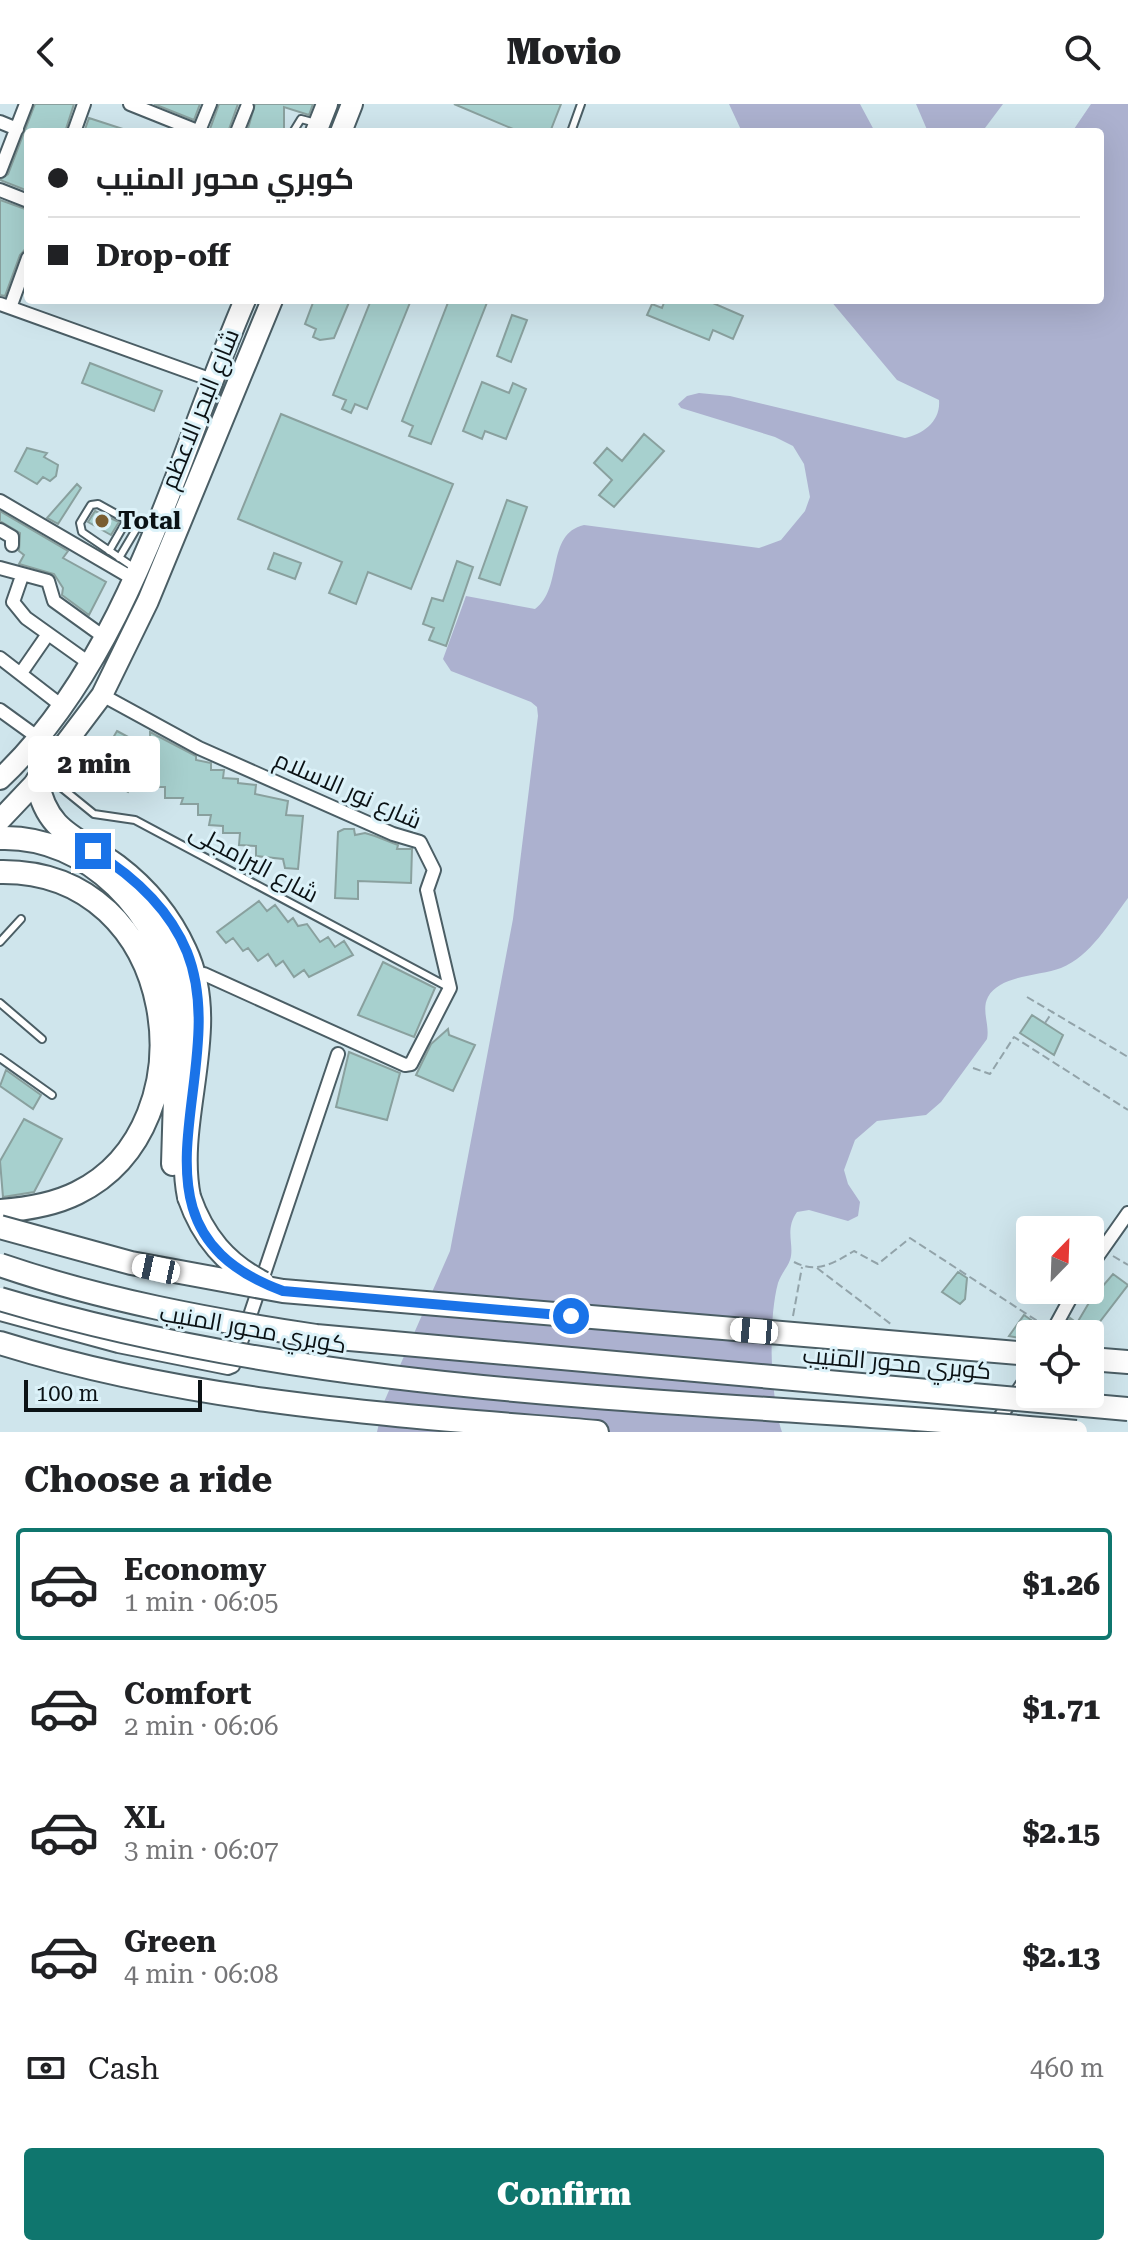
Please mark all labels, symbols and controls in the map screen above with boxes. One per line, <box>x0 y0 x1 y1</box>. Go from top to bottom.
icon: back <box>24 30 68 74</box>
icon: search <box>1060 30 1104 74</box>
text: Movio <box>507 31 621 73</box>
text: كوبري محور المنيب <box>96 161 354 196</box>
text: Drop-off <box>96 238 230 273</box>
street label: شارع البحر الاعظم <box>155 325 247 494</box>
place label: Total <box>118 507 181 535</box>
marker: Total <box>93 512 111 530</box>
callout: 2 min <box>27 735 159 791</box>
street label: شارع نور الاسلام <box>269 745 426 837</box>
text: 2 min <box>57 749 131 779</box>
street label: شارع البرامجلى <box>184 817 323 910</box>
route end <box>75 833 111 869</box>
north arrow <box>1016 1216 1104 1304</box>
map controls <box>1016 1216 1104 1408</box>
car <box>130 1252 182 1286</box>
route start <box>553 1298 589 1334</box>
street label: كوبري محور المنيب <box>157 1299 349 1363</box>
car <box>729 1317 779 1345</box>
button: locate <box>1016 1320 1104 1408</box>
street label: كوبري محور المنيب <box>801 1341 992 1389</box>
scale bar <box>24 1376 202 1412</box>
text: 100 m <box>36 1381 99 1406</box>
text: Choose a ride <box>24 1459 272 1501</box>
icon: car <box>28 1548 100 1620</box>
text: Economy <box>124 1552 266 1587</box>
text: $1.26 <box>1023 1567 1100 1602</box>
text: 1 min · 06:05 <box>124 1587 279 1617</box>
icon: car <box>28 1672 100 1744</box>
text: Comfort <box>124 1676 251 1711</box>
text: $1.71 <box>1023 1691 1100 1726</box>
text: 2 min · 06:06 <box>124 1711 279 1741</box>
icon: car <box>28 1796 100 1868</box>
text: XL <box>124 1800 165 1835</box>
text: $2.15 <box>1023 1815 1100 1850</box>
text: 3 min · 06:07 <box>124 1835 279 1865</box>
icon: car <box>28 1920 100 1992</box>
text: Green <box>124 1924 216 1959</box>
text: $2.13 <box>1023 1939 1100 1974</box>
text: 4 min · 06:08 <box>124 1959 279 1989</box>
icon: cash <box>24 2046 68 2090</box>
text: Cash <box>88 2051 159 2086</box>
text: 460 m <box>1030 2053 1104 2083</box>
button: Confirm <box>24 2148 1104 2240</box>

